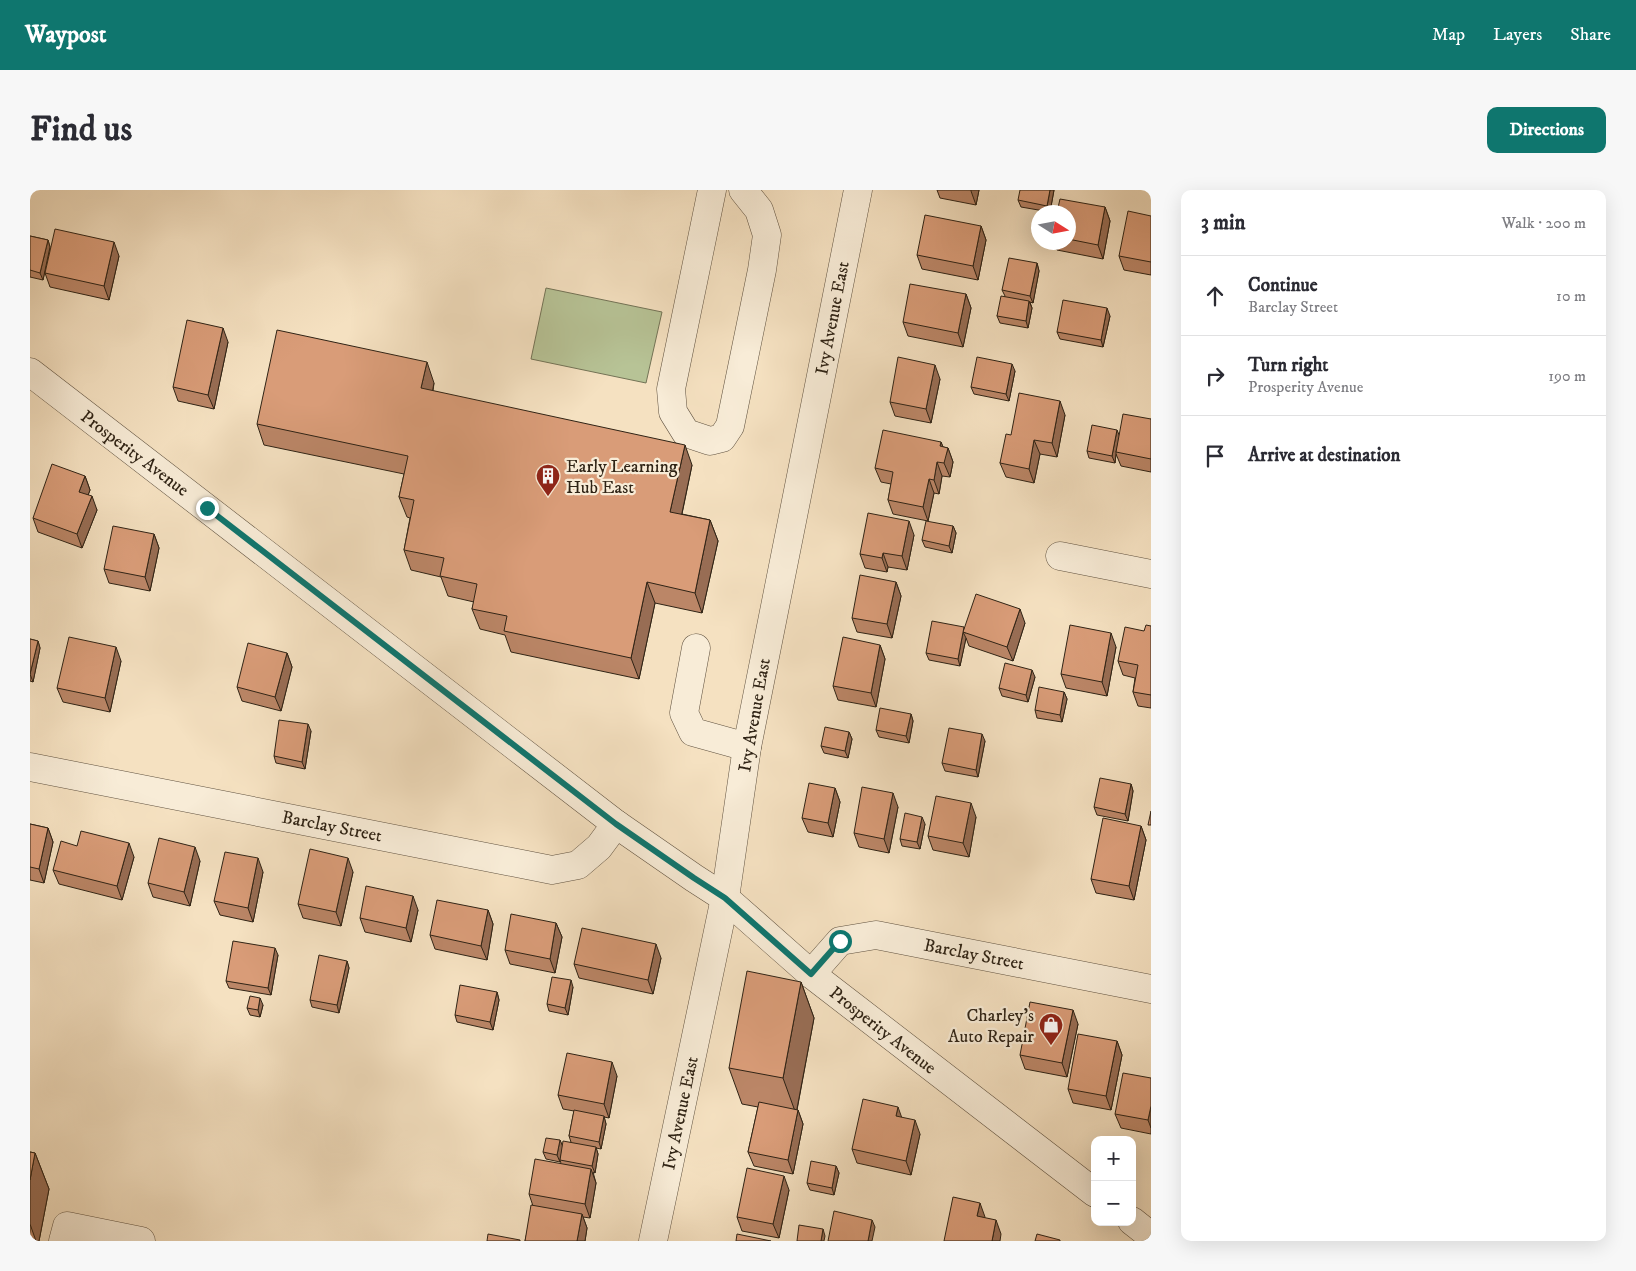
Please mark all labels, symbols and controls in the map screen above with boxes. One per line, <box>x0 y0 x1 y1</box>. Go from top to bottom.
text: Waypost <box>25 20 106 50</box>
text: Map <box>1432 24 1465 46</box>
text: Layers <box>1493 24 1542 46</box>
text: Share <box>1570 24 1611 46</box>
button: Directions <box>1487 107 1606 153</box>
text: Find us <box>30 108 132 152</box>
north arrow <box>1031 205 1076 250</box>
text: 3 min <box>1201 210 1246 236</box>
text: Walk · 200 m <box>1502 213 1586 233</box>
street label: Ivy Avenue East <box>811 259 855 377</box>
text: Continue <box>1248 274 1318 297</box>
icon: ahead <box>1201 282 1229 310</box>
text: 10 m <box>1556 286 1586 306</box>
text: Barclay Street <box>1248 297 1338 317</box>
text: Turn right <box>1248 354 1328 377</box>
icon: right <box>1201 362 1229 390</box>
text: 190 m <box>1548 366 1586 386</box>
text: Prosperity Avenue <box>1248 377 1363 397</box>
street label: Prosperity Avenue <box>76 406 193 502</box>
icon: arrive <box>1201 442 1229 470</box>
text: Arrive at destination <box>1248 444 1400 467</box>
place label: Early Learning Hub East <box>566 456 678 499</box>
building icon: Early Learning Hub East <box>535 463 561 497</box>
route end <box>196 497 219 520</box>
street label: Ivy Avenue East <box>734 656 776 774</box>
street label: Barclay Street <box>280 807 384 847</box>
route start <box>829 930 852 953</box>
street label: Barclay Street <box>922 935 1026 975</box>
street label: Prosperity Avenue <box>824 982 940 1079</box>
place label: Charley's Auto Repair <box>948 1005 1034 1048</box>
shop icon: Charley's Auto Repair <box>1038 1012 1064 1046</box>
street label: Ivy Avenue East <box>658 1054 704 1172</box>
map controls <box>1091 1136 1136 1226</box>
button: + <box>1091 1136 1136 1181</box>
button: − <box>1091 1181 1136 1226</box>

